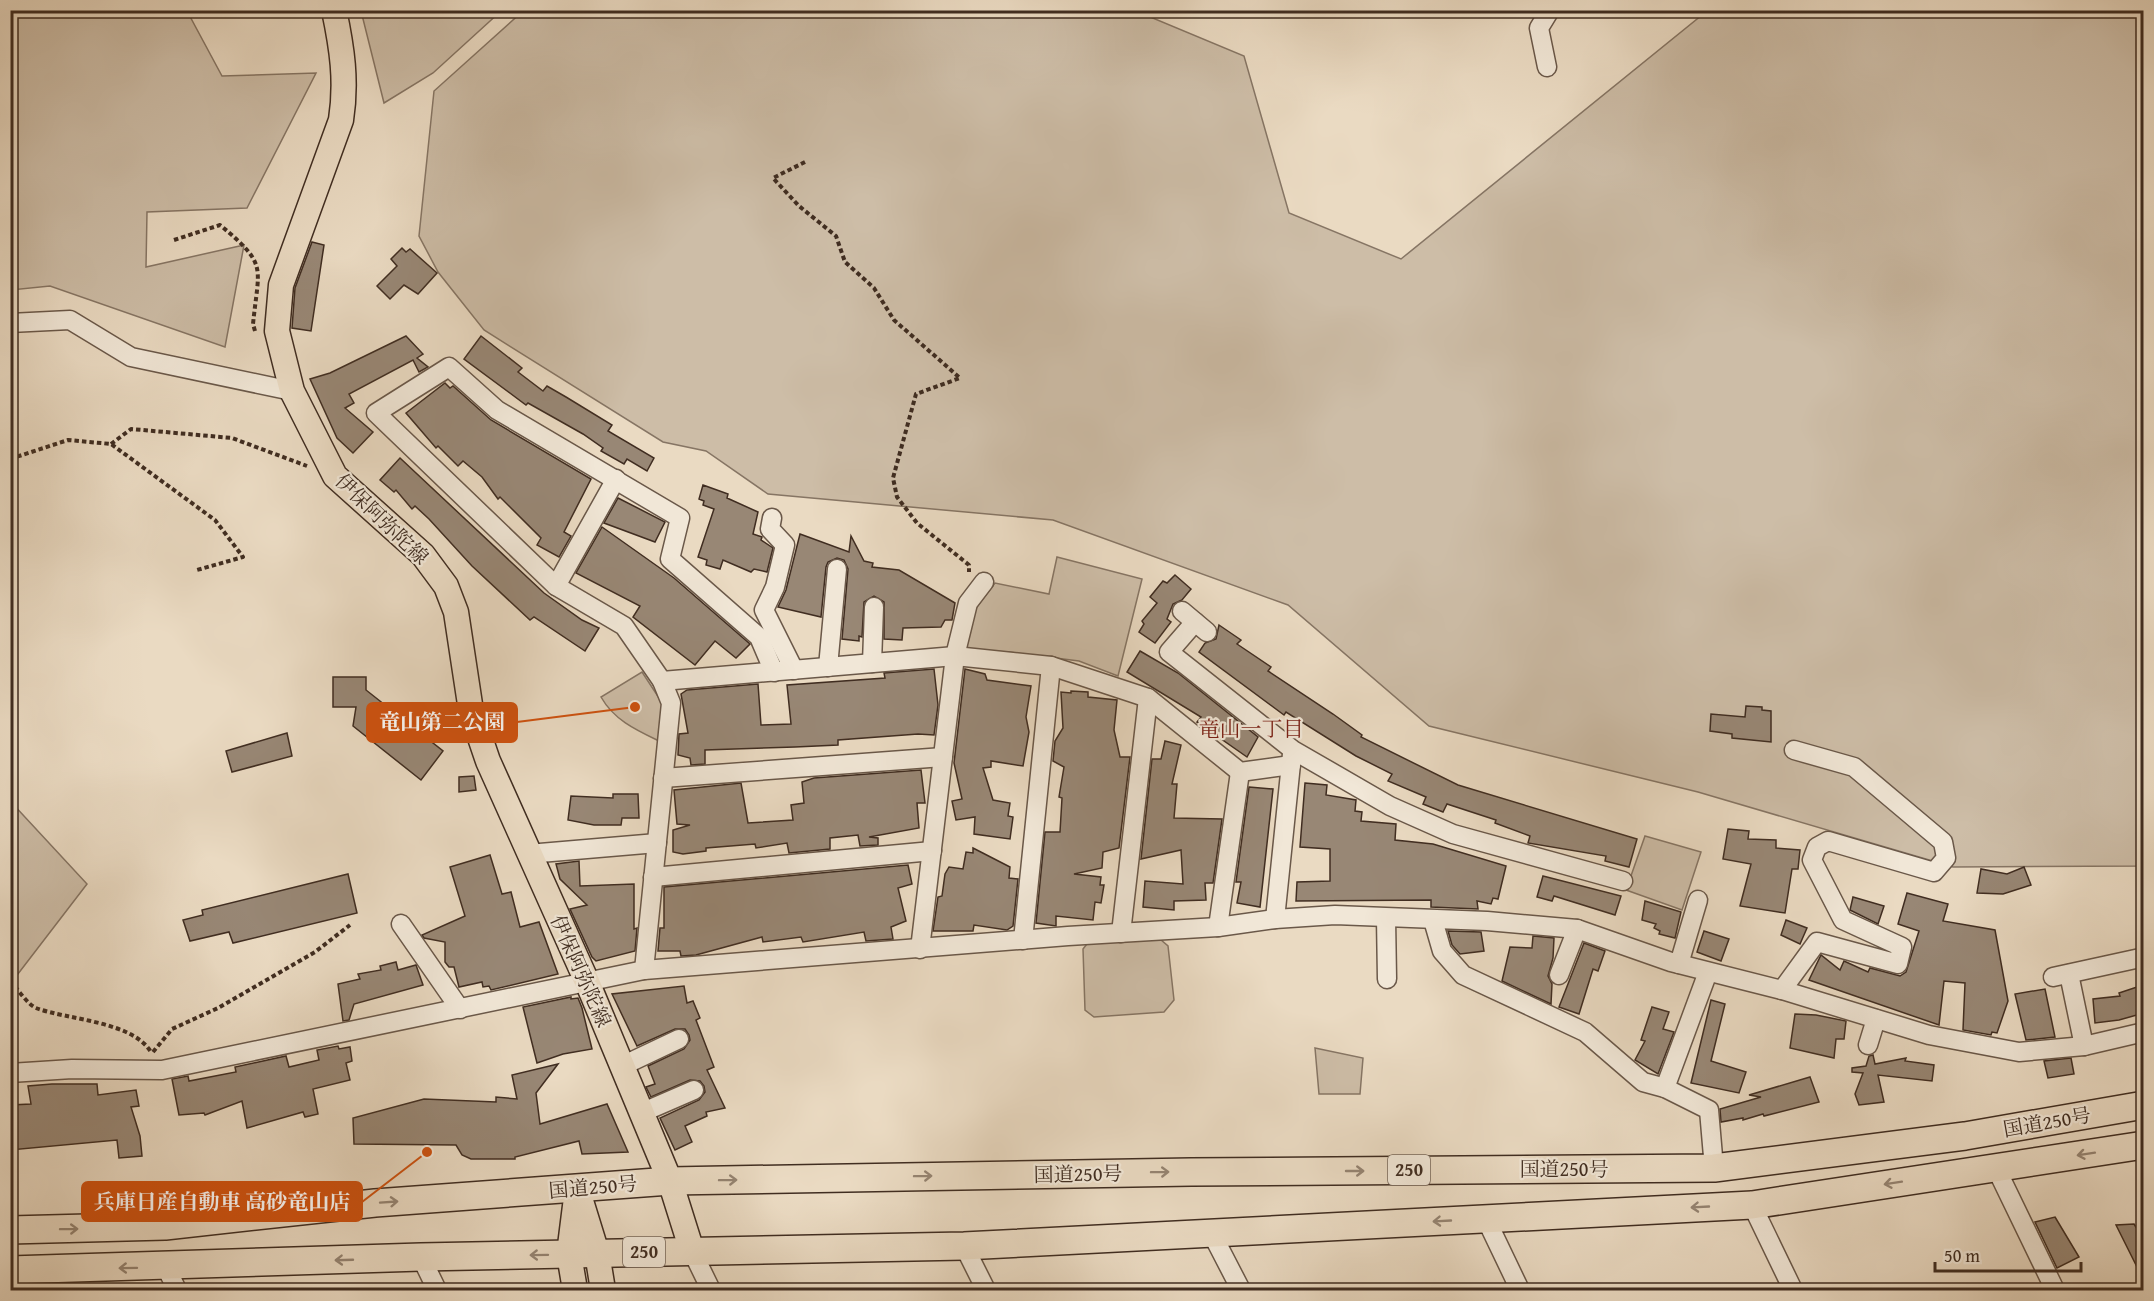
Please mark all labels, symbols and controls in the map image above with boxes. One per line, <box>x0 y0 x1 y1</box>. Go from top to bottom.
street label: 伊保阿弥陀線 <box>329 467 436 571</box>
callout: 竜山第二公園 <box>367 703 517 742</box>
text: 竜山第二公園 <box>379 706 505 737</box>
district label: 竜山一丁目 <box>1199 713 1304 744</box>
street label: 伊保阿弥陀線 <box>544 910 619 1032</box>
street label: 国道250号 <box>2001 1100 2093 1144</box>
one-way arrow <box>2076 1148 2096 1159</box>
street label: 国道250号 <box>1520 1154 1608 1183</box>
road number: 250 <box>1388 1155 1430 1185</box>
street label: 国道250号 <box>1033 1158 1123 1189</box>
one-way arrow <box>1345 1165 1365 1177</box>
one-way arrow <box>1150 1167 1170 1178</box>
street label: 国道250号 <box>547 1168 638 1205</box>
one-way arrow <box>913 1170 933 1182</box>
one-way arrow <box>718 1174 738 1185</box>
one-way arrow <box>1884 1178 1903 1189</box>
callout: 兵庫日産自動車 高砂竜山店 <box>82 1182 362 1221</box>
text: 兵庫日産自動車 高砂竜山店 <box>94 1186 350 1217</box>
one-way arrow <box>378 1196 398 1207</box>
one-way arrow <box>1690 1202 1710 1213</box>
one-way arrow <box>1433 1215 1453 1226</box>
one-way arrow <box>58 1223 78 1234</box>
scale bar <box>1935 1235 2080 1273</box>
road number: 250 <box>623 1237 665 1267</box>
text: 50 m <box>1944 1242 1980 1269</box>
one-way arrow <box>529 1249 549 1260</box>
one-way arrow <box>335 1255 355 1266</box>
one-way arrow <box>119 1262 139 1274</box>

